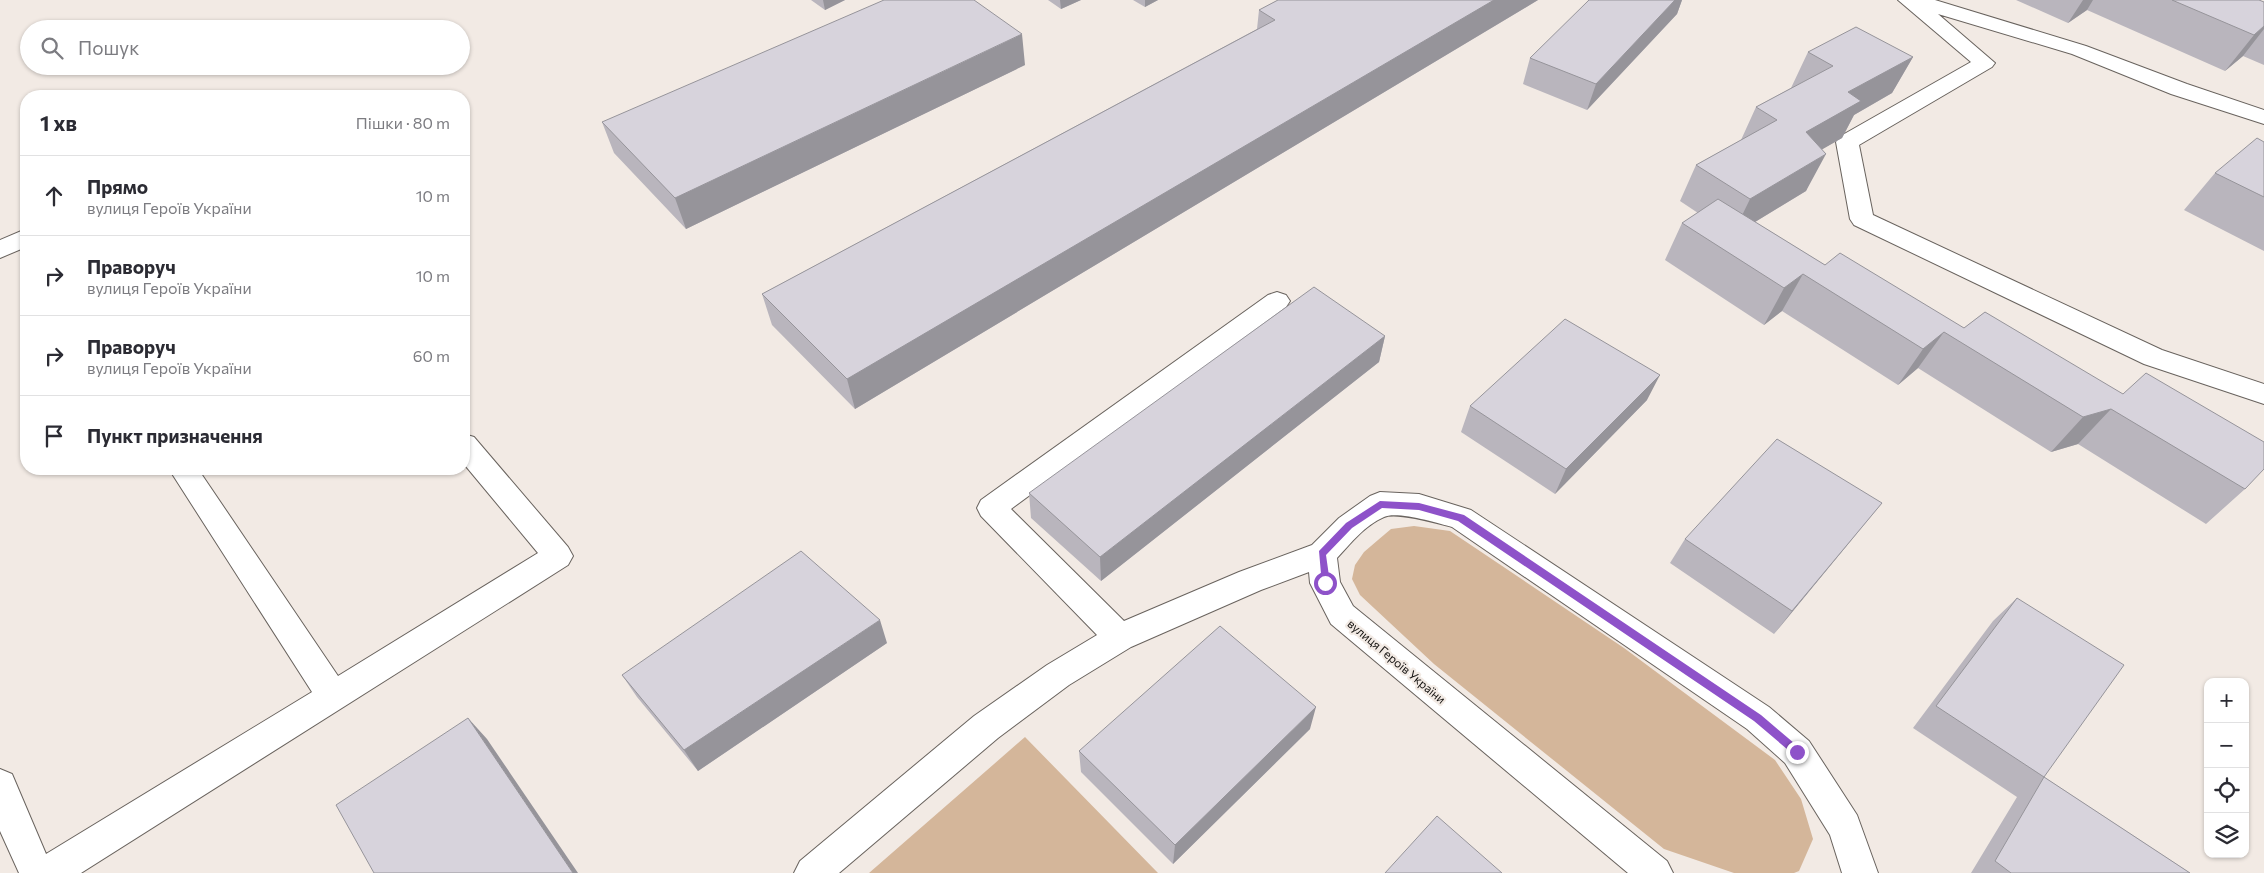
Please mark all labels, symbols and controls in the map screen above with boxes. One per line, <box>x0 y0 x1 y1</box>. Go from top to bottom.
search box <box>20 20 470 75</box>
icon: search <box>38 34 66 62</box>
text: Пошук <box>78 36 139 59</box>
text: 1 хв <box>40 110 77 135</box>
text: Пішки · 80 m <box>356 113 450 132</box>
text: Прямо <box>87 175 148 198</box>
icon: ahead <box>40 182 68 210</box>
text: 10 m <box>416 186 450 205</box>
text: вулиця Героїв України <box>87 198 252 217</box>
text: Праворуч <box>87 255 176 278</box>
icon: right <box>40 262 68 290</box>
text: 10 m <box>416 266 450 285</box>
text: вулиця Героїв України <box>87 278 252 297</box>
text: Праворуч <box>87 335 176 358</box>
icon: right <box>40 342 68 370</box>
text: 60 m <box>413 346 450 365</box>
text: вулиця Героїв України <box>87 358 252 377</box>
icon: arrive <box>40 422 68 450</box>
text: Пункт призначення <box>87 424 263 447</box>
route start <box>1314 572 1337 595</box>
street label: вулиця Героїв України <box>1345 616 1449 706</box>
map controls <box>2204 678 2249 858</box>
button: + <box>2204 678 2249 723</box>
button: − <box>2204 723 2249 768</box>
route end <box>1786 741 1809 764</box>
button: locate <box>2204 768 2249 813</box>
button: layers <box>2204 813 2249 858</box>

